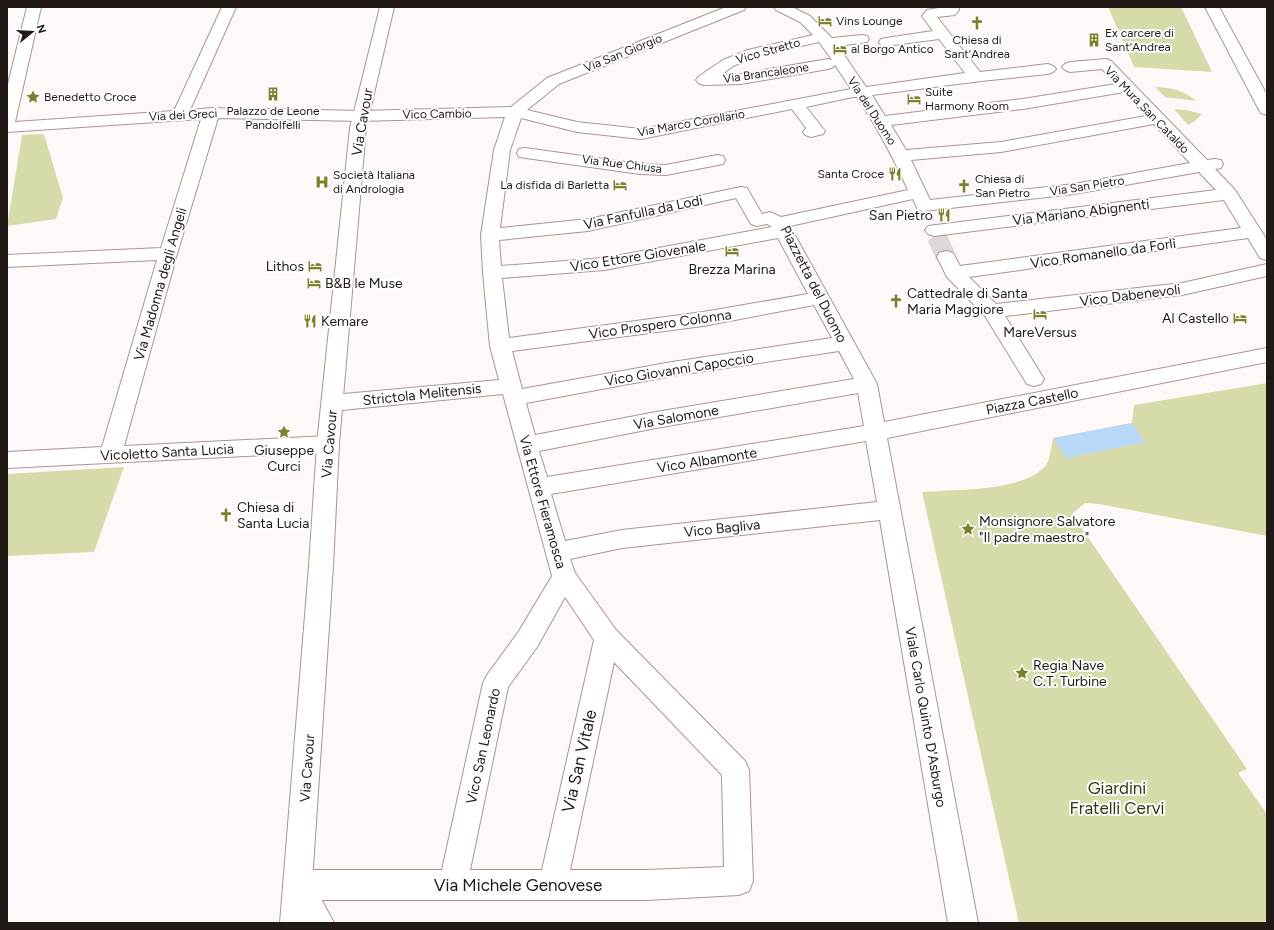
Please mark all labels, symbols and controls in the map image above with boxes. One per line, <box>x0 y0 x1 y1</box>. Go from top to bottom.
north arrow <box>12 12 52 52</box>
hotel icon: Vins Lounge <box>817 13 833 29</box>
place label: Vins Lounge <box>836 14 903 28</box>
church icon: Chiesa di Sant'Andrea <box>969 15 985 31</box>
text: N <box>34 23 49 35</box>
place label: Ex carcere di Sant'Andrea <box>1105 26 1174 54</box>
street label: Via San Giorgio <box>582 31 664 75</box>
building icon: Ex carcere di Sant'Andrea <box>1086 32 1102 48</box>
place label: Chiesa di Sant'Andrea <box>944 33 1010 61</box>
street label: Vico Stretto <box>734 35 802 67</box>
hotel icon: al Borgo Antico <box>832 41 848 57</box>
place label: al Borgo Antico <box>851 42 934 56</box>
street label: Via Brancaleone <box>722 60 810 86</box>
street label: Via Mura San Cataldo <box>1102 64 1192 156</box>
street label: Via del Duomo <box>845 74 899 148</box>
place label: Suite Harmony Room <box>925 85 1009 113</box>
building icon: Palazzo de Leone Pandolfelli <box>265 86 281 102</box>
street label: Via Cavour <box>348 87 377 157</box>
place icon: Benedetto Croce <box>25 89 41 105</box>
place label: Benedetto Croce <box>44 90 137 104</box>
hotel icon: Suite Harmony Room <box>906 91 922 107</box>
place label: Palazzo de Leone Pandolfelli <box>227 104 320 132</box>
street label: Via dei Greci <box>148 106 218 124</box>
street label: Vico Cambio <box>402 106 472 122</box>
street label: Via Marco Corollario <box>636 107 746 139</box>
street label: Via Rue Chiusa <box>581 152 663 176</box>
restaurant icon: Santa Croce <box>887 166 903 182</box>
place label: Santa Croce <box>818 167 884 181</box>
place label: Società Italiana di Andrologia <box>333 168 415 196</box>
place label: Chiesa di San Pietro <box>975 172 1030 200</box>
street label: Via San Pietro <box>1049 173 1125 199</box>
hospital icon: Società Italiana di Andrologia <box>314 174 330 190</box>
hotel icon: La disfida di Barletta <box>612 177 628 193</box>
place label: La disfida di Barletta <box>500 178 609 192</box>
church icon: Chiesa di San Pietro <box>956 178 972 194</box>
street label: Via Fanfulla da Lodi <box>582 192 704 233</box>
street label: Via Mariano Abignenti <box>1012 196 1151 229</box>
street label: Via Madonna degli Angeli <box>130 206 190 363</box>
place label: San Pietro <box>869 207 933 224</box>
restaurant icon: San Pietro <box>936 207 952 223</box>
street label: Piazzetta del Duomo <box>777 223 850 346</box>
street label: Vico Romanello da Forlì <box>1029 235 1178 272</box>
street label: Vico Ettore Giovenale <box>569 237 707 276</box>
hotel icon: Brezza Marina <box>724 243 740 259</box>
place label: Lithos <box>266 258 304 275</box>
hotel icon: Lithos <box>307 258 323 274</box>
place label: Brezza Marina <box>688 261 776 278</box>
hotel icon: B&B le Muse <box>306 275 322 291</box>
place label: B&B le Muse <box>325 275 403 292</box>
street label: Vico Dabenevoli <box>1079 281 1181 310</box>
place label: Cattedrale di Santa Maria Maggiore <box>907 285 1028 318</box>
church icon: Cattedrale di Santa Maria Maggiore <box>888 293 904 309</box>
street label: Vico Prospero Colonna <box>588 306 733 343</box>
hotel icon: MareVersus <box>1032 306 1048 322</box>
place label: Al Castello <box>1162 310 1229 327</box>
hotel icon: Al Castello <box>1232 310 1248 326</box>
restaurant icon: Kemare <box>302 313 318 329</box>
place label: Kemare <box>321 313 369 330</box>
place label: MareVersus <box>1003 324 1077 341</box>
street label: Vico Giovanni Capoccio <box>603 349 755 390</box>
street label: Strictola Melitensis <box>362 380 482 409</box>
street label: Piazza Castello <box>984 384 1080 419</box>
street label: Via Salomone <box>632 402 720 433</box>
street label: Via Cavour <box>318 409 341 479</box>
place icon: Giuseppe Curci <box>276 424 292 440</box>
street label: Via Ettore Fieramosca <box>515 433 570 571</box>
street label: Vicoletto Santa Lucia <box>100 441 234 464</box>
place label: Giuseppe Curci <box>254 442 314 475</box>
street label: Vico Albamonte <box>656 444 759 477</box>
place label: Chiesa di Santa Lucia <box>237 499 309 532</box>
church icon: Chiesa di Santa Lucia <box>218 507 234 523</box>
place label: Monsignore Salvatore "Il padre maestro" <box>979 513 1116 546</box>
street label: Vico Bagliva <box>683 516 761 541</box>
place icon: Monsignore Salvatore "Il padre maestro" <box>960 521 976 537</box>
street label: Viale Carlo Quinto D'Asburgo <box>901 625 950 809</box>
place label: Regia Nave C.T. Turbine <box>1033 657 1107 690</box>
place icon: Regia Nave C.T. Turbine <box>1014 665 1030 681</box>
street label: Vico San Leonardo <box>463 687 504 806</box>
street label: Via San Vitale <box>557 708 601 814</box>
street label: Via Cavour <box>297 733 318 803</box>
park label: Giardini Fratelli Cervi <box>1070 778 1164 818</box>
street label: Via Michele Genovese <box>434 875 602 895</box>

